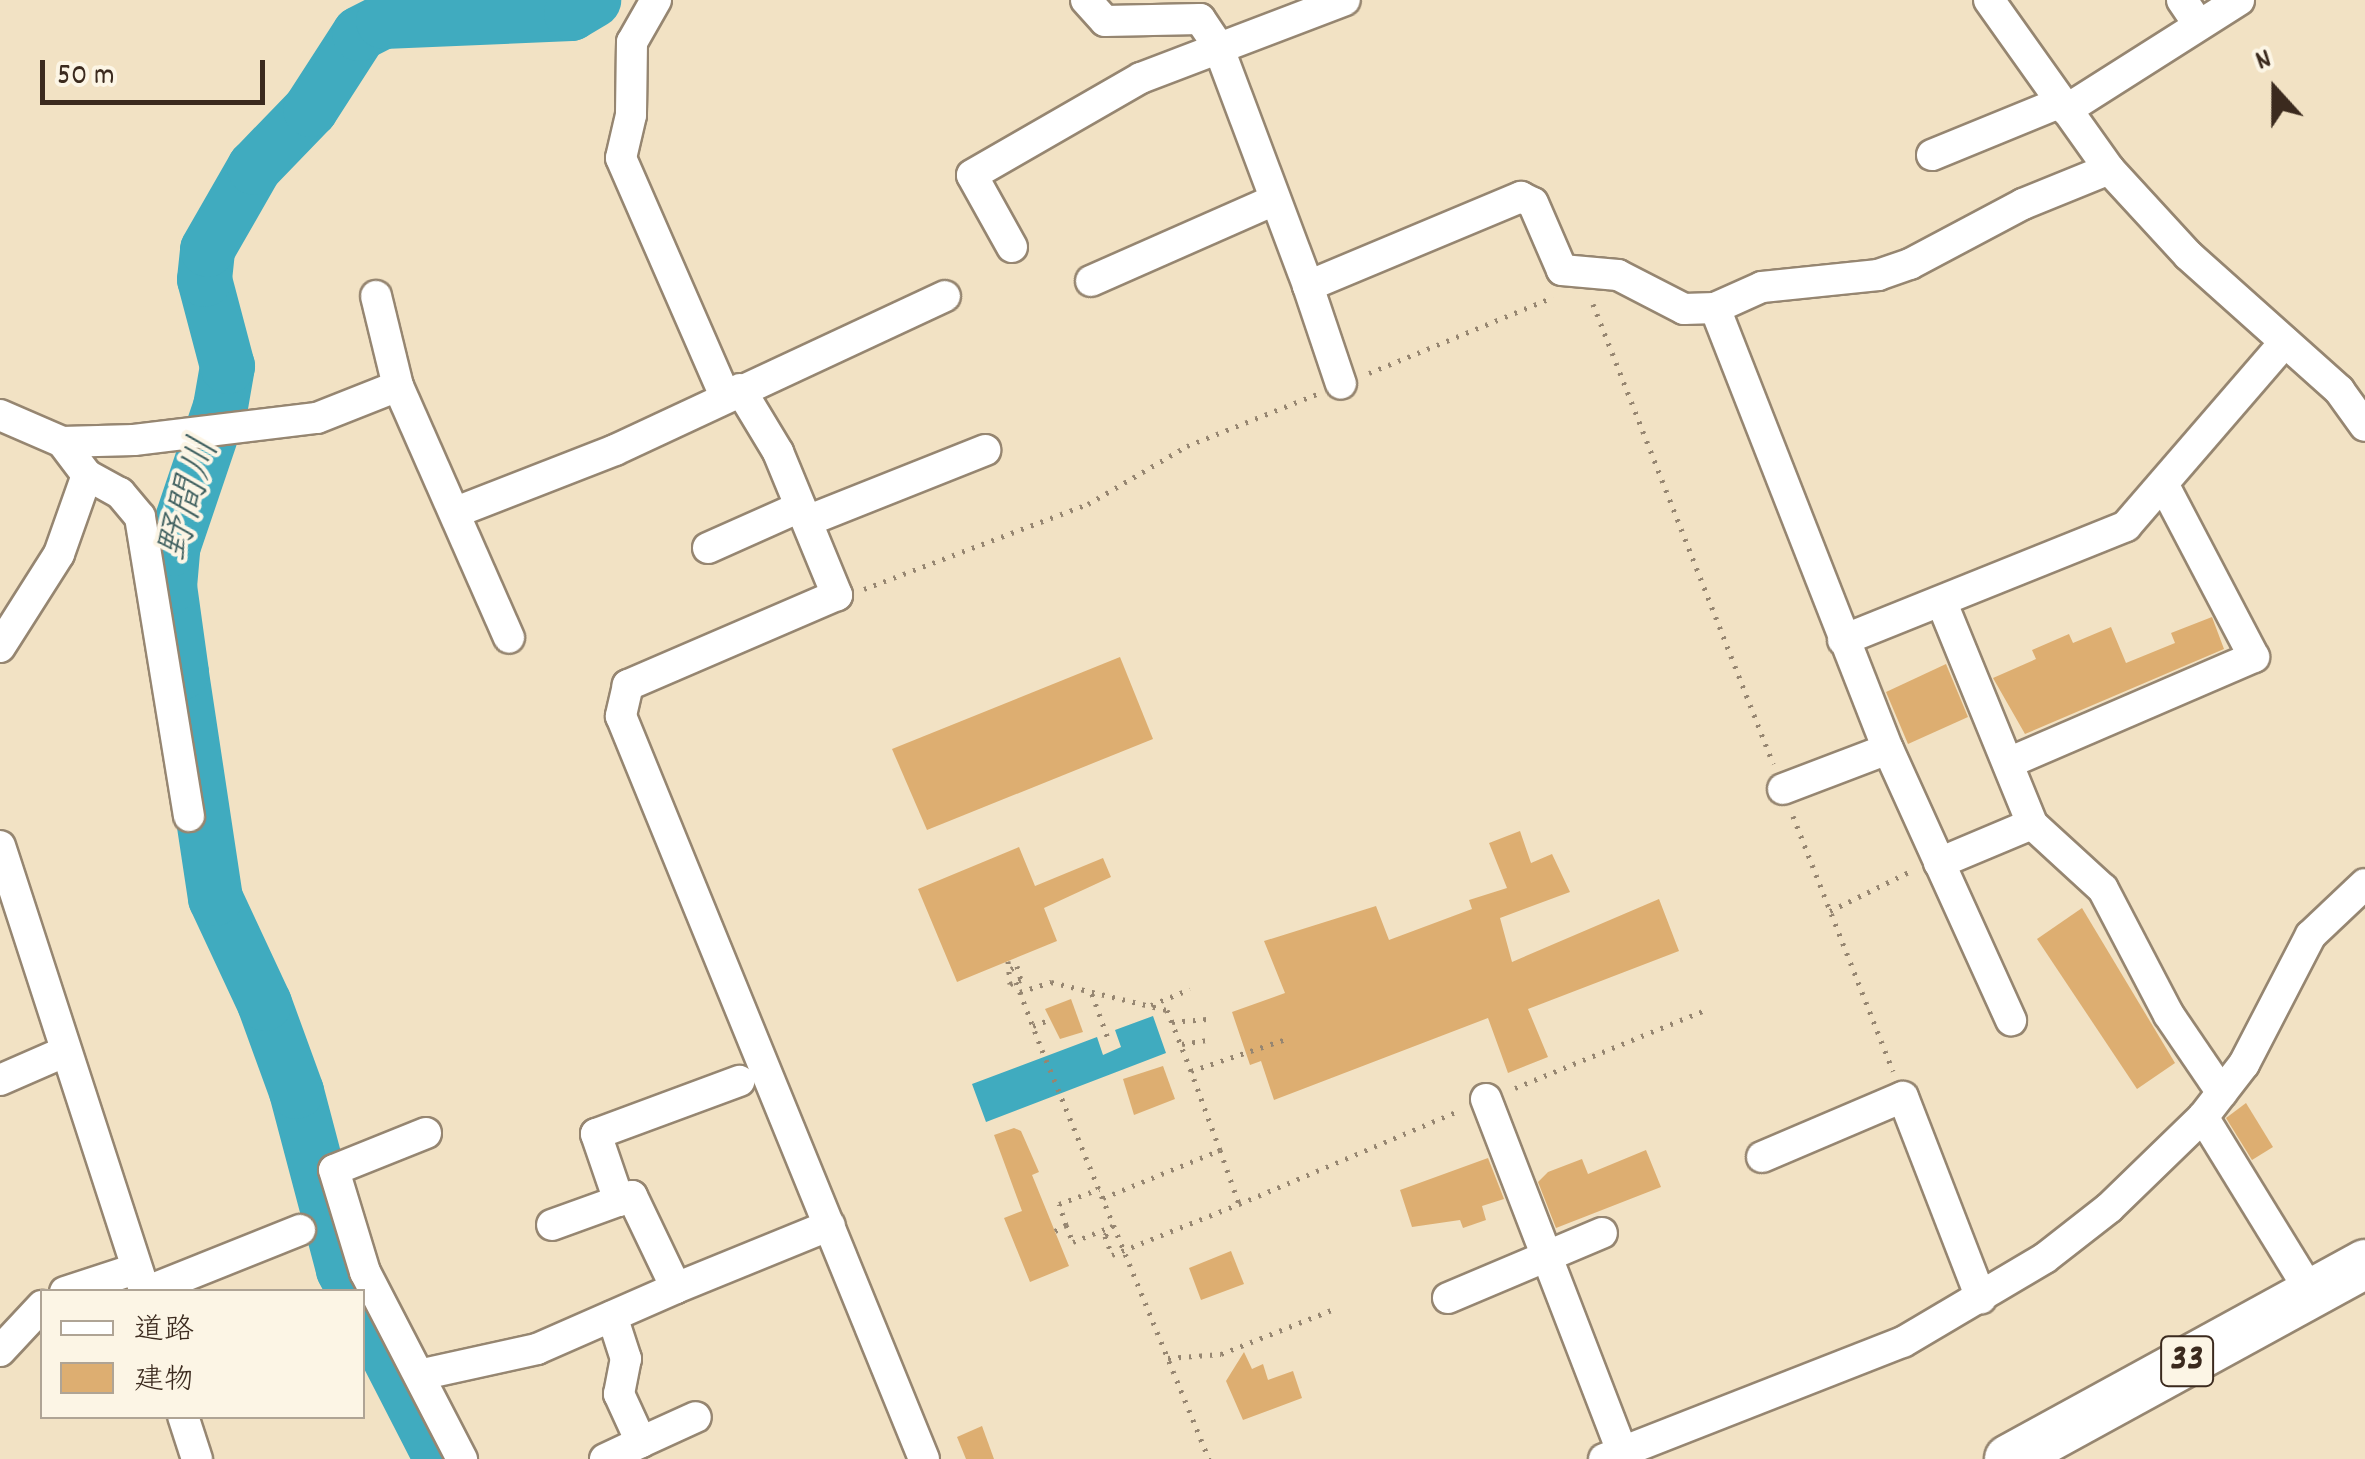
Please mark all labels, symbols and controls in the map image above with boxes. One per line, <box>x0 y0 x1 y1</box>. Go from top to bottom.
scale bar <box>45 40 270 102</box>
north arrow <box>2225 40 2325 140</box>
text: N <box>2251 41 2278 83</box>
text: 50 m <box>57 56 115 99</box>
water label: 野間川 <box>150 432 234 568</box>
legend <box>40 1289 365 1419</box>
text: 道路 <box>134 1311 194 1354</box>
road number: 33 <box>2160 1328 2214 1394</box>
text: 建物 <box>134 1361 194 1404</box>

